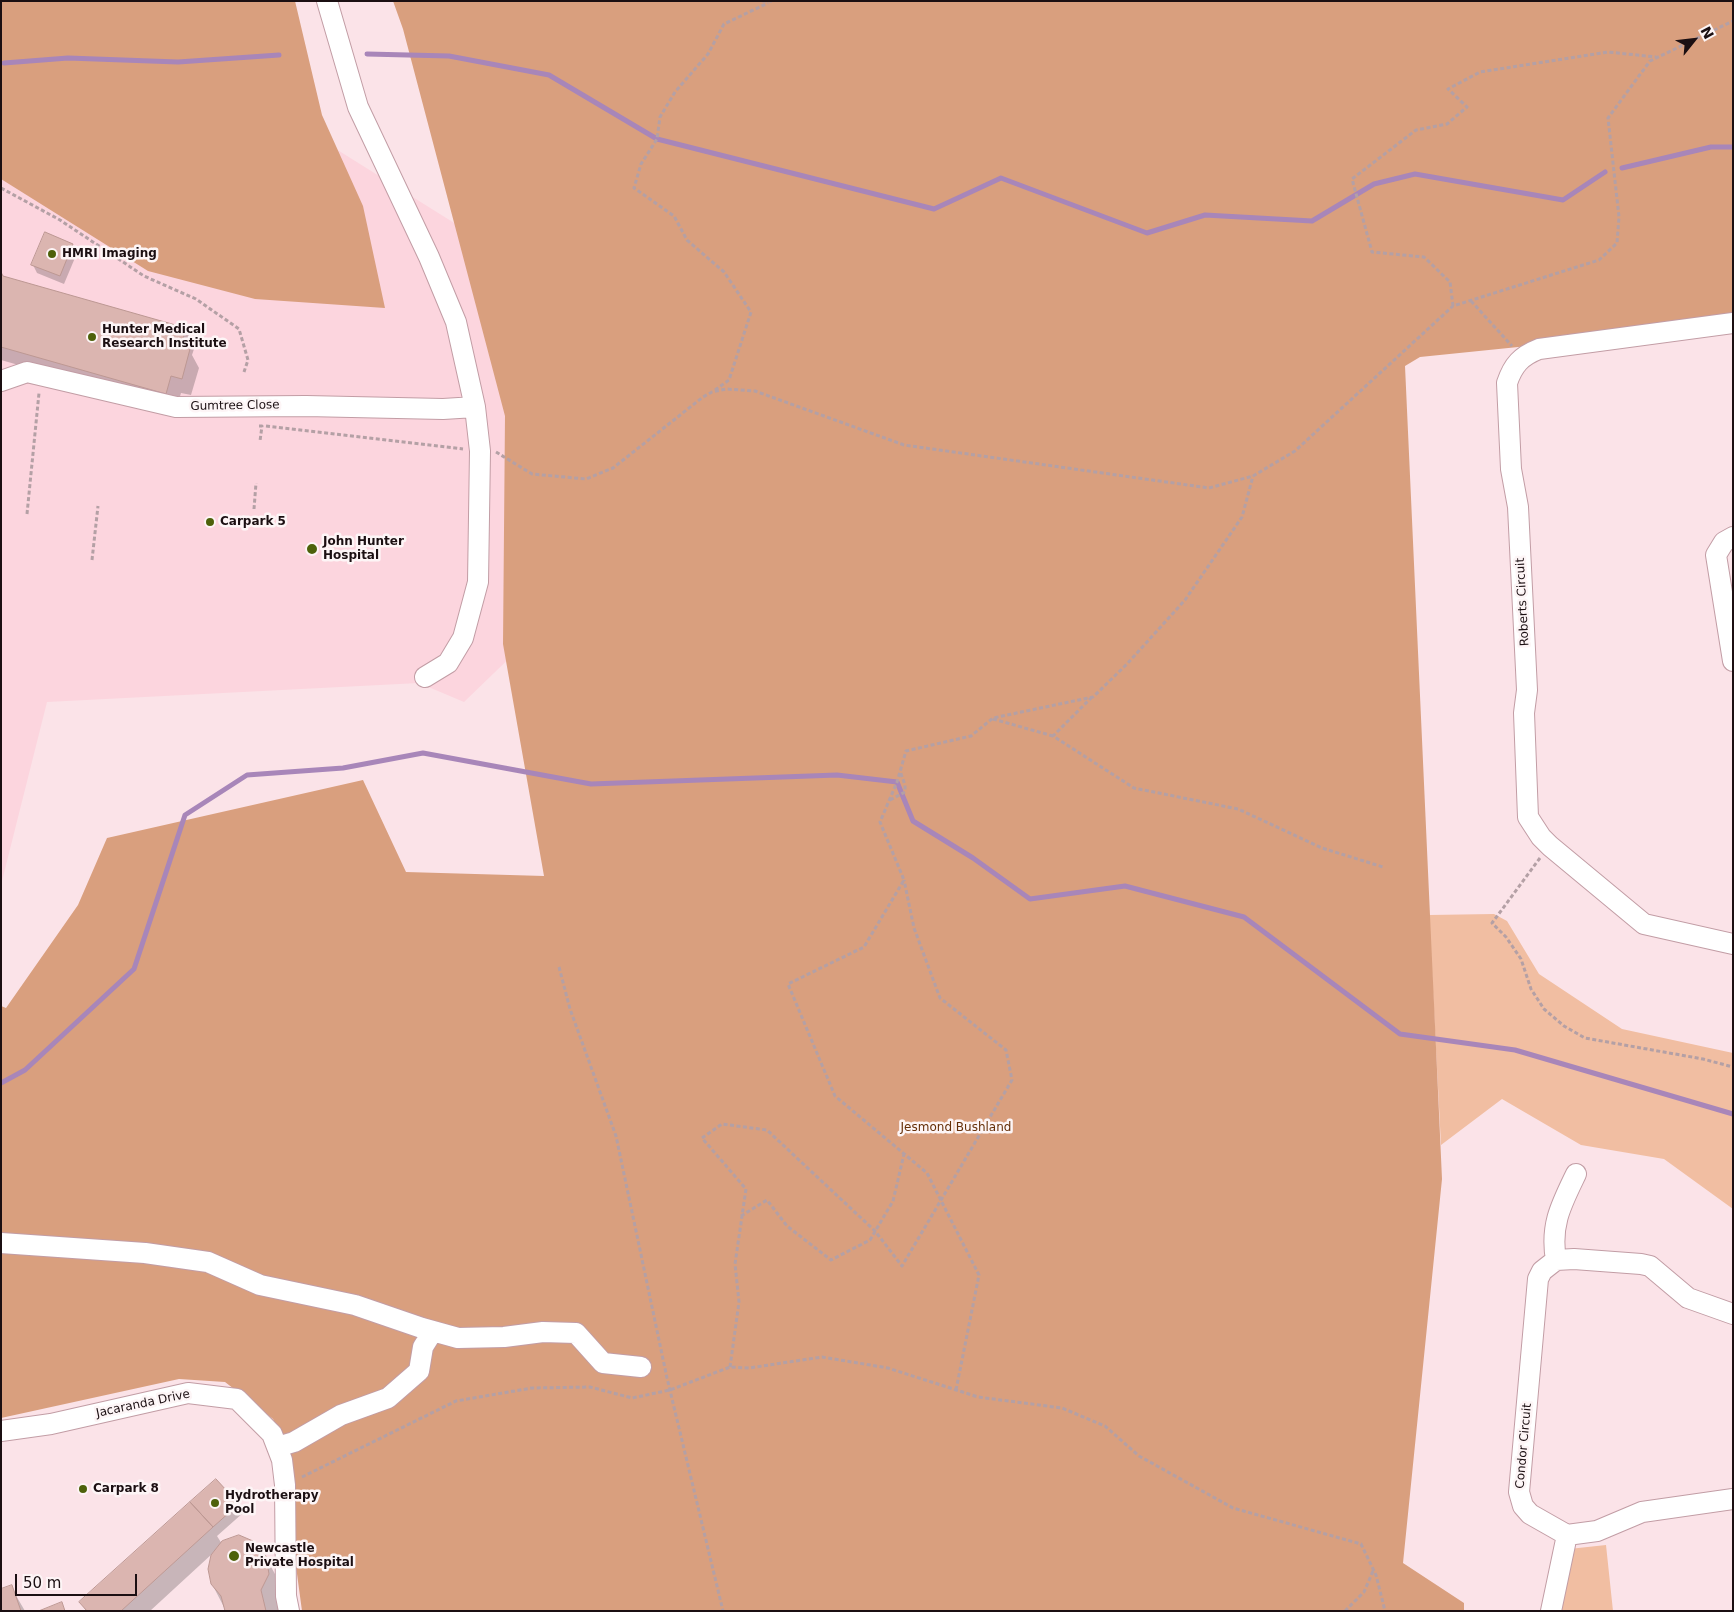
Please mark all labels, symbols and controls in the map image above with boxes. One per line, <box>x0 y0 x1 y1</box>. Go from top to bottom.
north arrow <box>1669 15 1719 65</box>
text: N <box>1697 24 1717 42</box>
place label: HMRI Imaging <box>62 247 157 261</box>
marker: HMRI Imaging <box>46 248 58 260</box>
place label: Hunter Medical Research Institute <box>102 323 227 351</box>
marker: Hunter Medical Research Institute <box>86 331 98 343</box>
street label: Gumtree Close <box>190 398 280 414</box>
place label: Carpark 5 <box>220 515 286 529</box>
marker: Carpark 5 <box>204 516 216 528</box>
place label: John Hunter Hospital <box>323 535 404 563</box>
marker: John Hunter Hospital <box>305 542 319 556</box>
street label: Roberts Circuit <box>1513 557 1533 647</box>
park label: Jesmond Bushland <box>901 1121 1011 1135</box>
street label: Jacaranda Drive <box>95 1387 191 1421</box>
street label: Condor Circuit <box>1513 1403 1535 1489</box>
place label: Carpark 8 <box>93 1482 159 1496</box>
marker: Carpark 8 <box>77 1483 89 1495</box>
place label: Hydrotherapy Pool <box>225 1489 318 1517</box>
marker: Hydrotherapy Pool <box>209 1497 221 1509</box>
place label: Newcastle Private Hospital <box>245 1542 354 1570</box>
marker: Newcastle Private Hospital <box>227 1549 241 1563</box>
scale bar <box>18 1564 140 1596</box>
text: 50 m <box>23 1574 61 1592</box>

